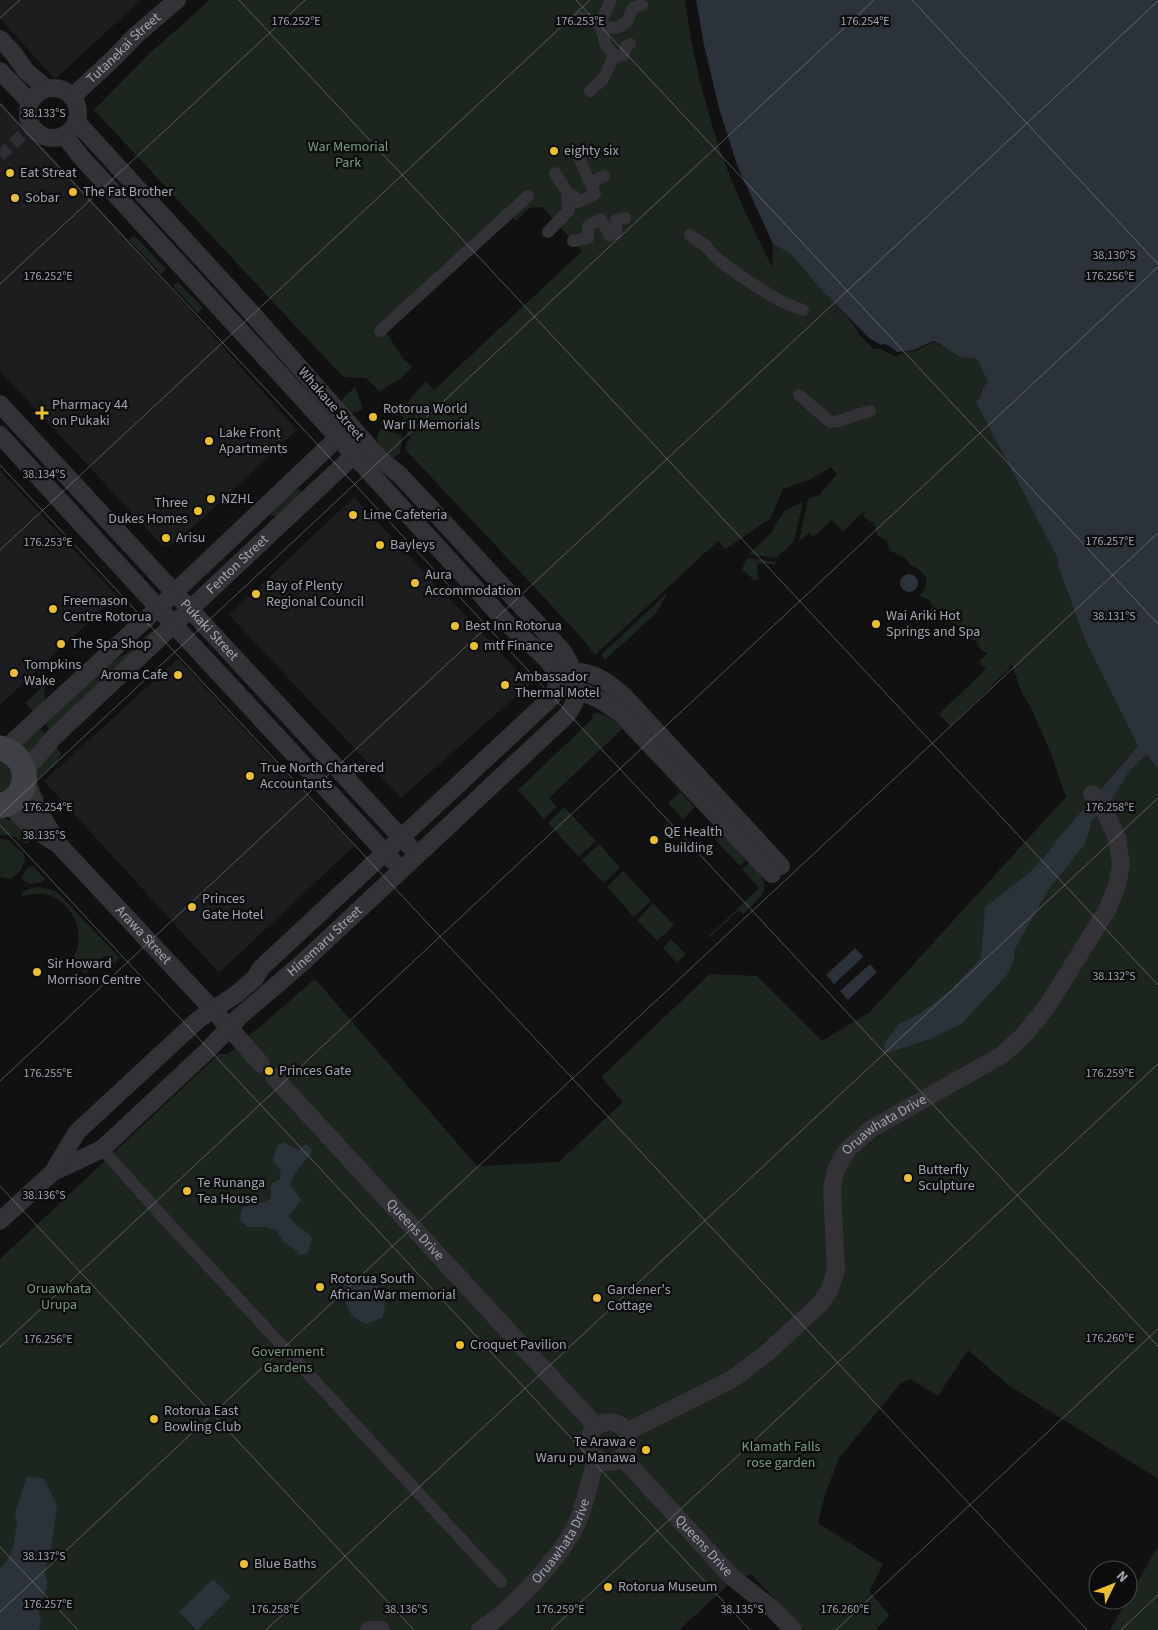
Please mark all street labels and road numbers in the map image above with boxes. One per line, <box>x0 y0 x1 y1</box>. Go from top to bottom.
street label: Tutanekai Street <box>82 8 165 89</box>
street label: Whakaue Street <box>293 363 369 445</box>
street label: Fenton Street <box>202 530 273 599</box>
street label: Pukaki Street <box>175 595 243 666</box>
street label: Arawa Street <box>111 901 176 969</box>
street label: Hinemaru Street <box>283 901 367 981</box>
street label: Oruawhata Drive <box>837 1090 930 1159</box>
street label: Queens Drive <box>381 1195 449 1265</box>
street label: Oruawhata Drive <box>527 1496 595 1588</box>
street label: Queens Drive <box>670 1511 737 1582</box>

